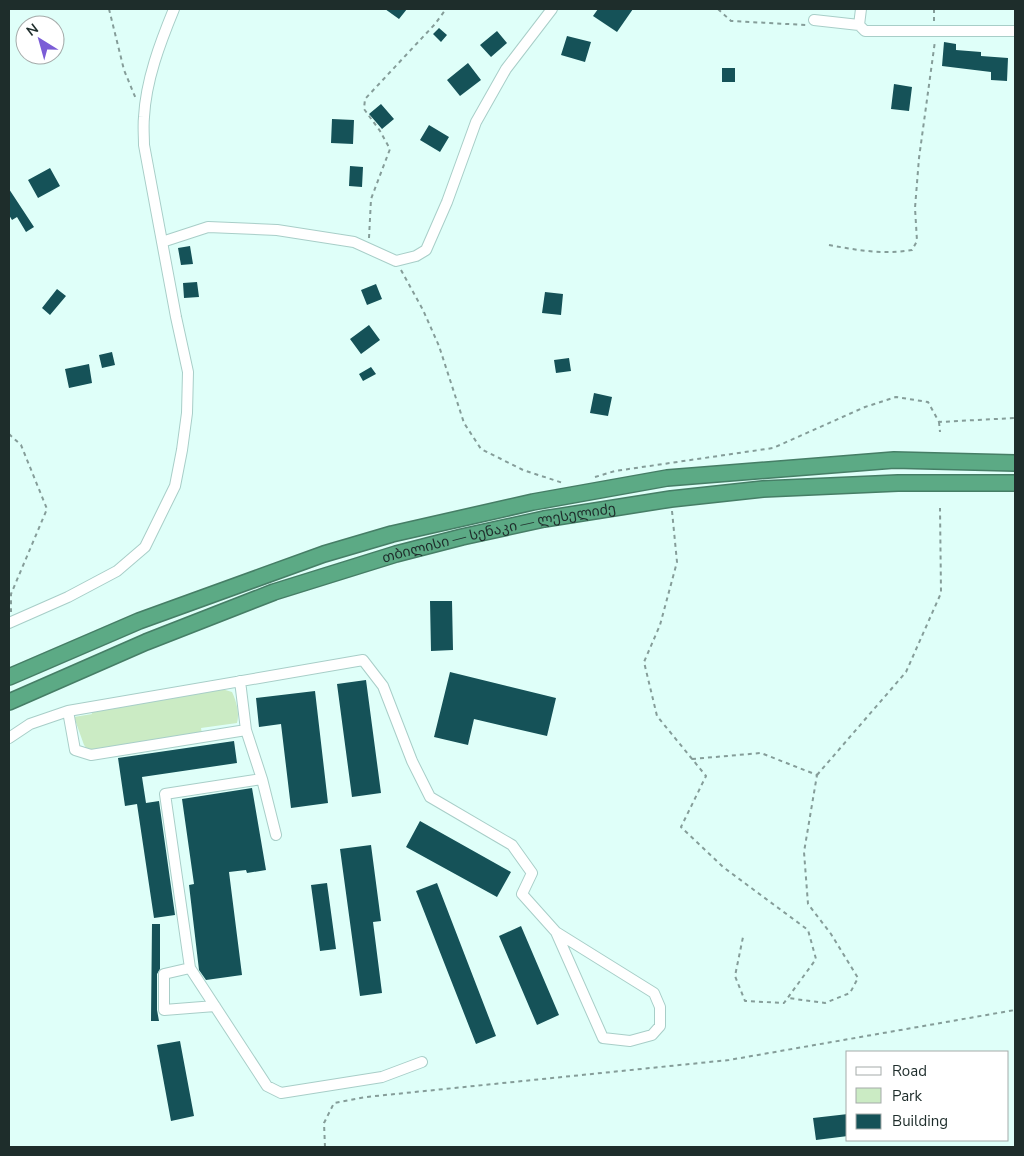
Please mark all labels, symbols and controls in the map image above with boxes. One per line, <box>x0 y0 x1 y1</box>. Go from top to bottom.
north arrow <box>15 15 65 65</box>
text: N <box>23 19 42 41</box>
street label: თბილისი — სენაკი — ლესელიძე <box>380 498 617 567</box>
legend <box>846 1051 1009 1141</box>
text: Road <box>892 1061 927 1081</box>
text: Park <box>892 1086 922 1106</box>
text: Building <box>892 1111 948 1131</box>

